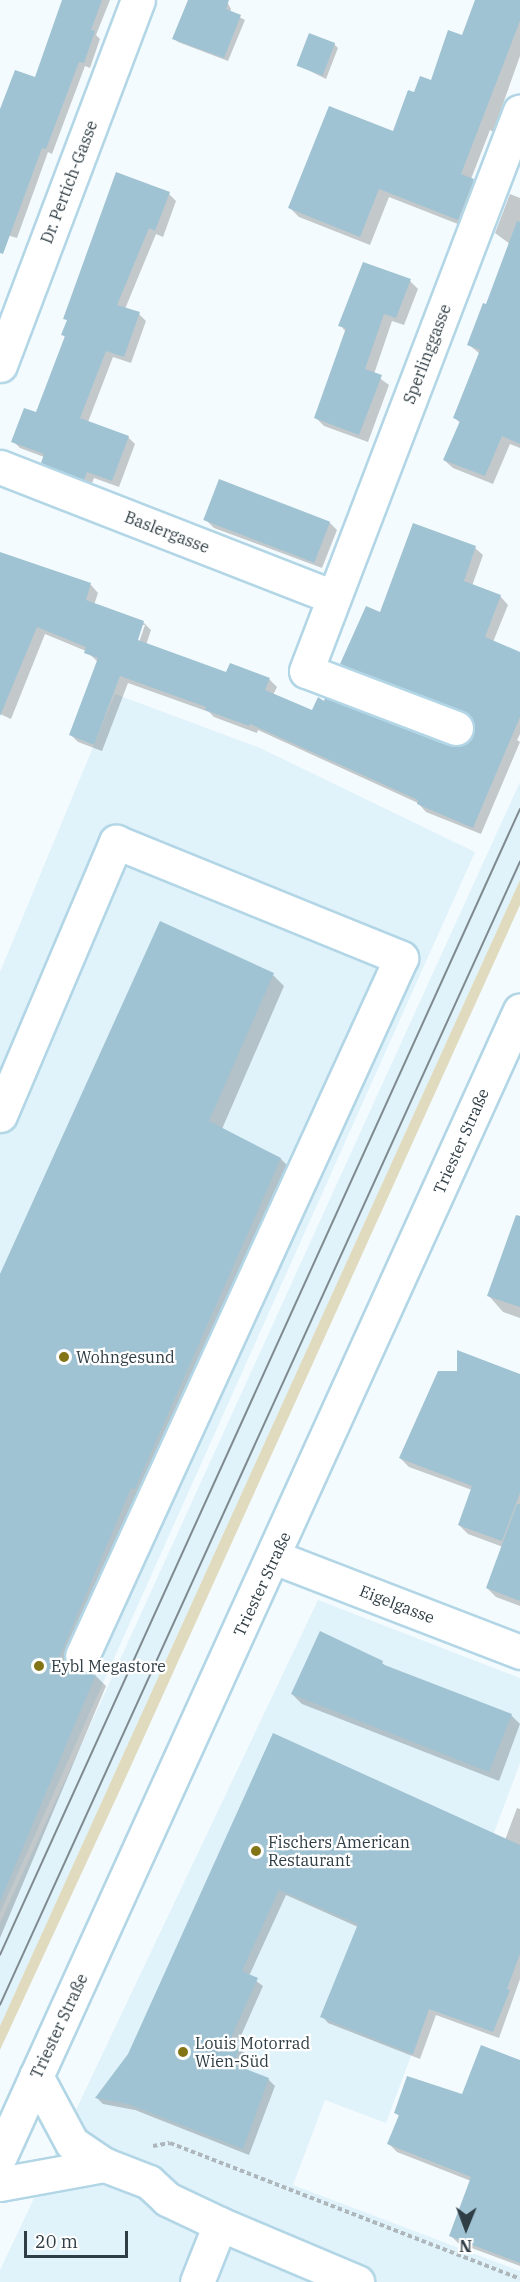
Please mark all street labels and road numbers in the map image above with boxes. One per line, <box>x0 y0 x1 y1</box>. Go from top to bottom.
street label: Dr. Pertich-Gasse <box>37 118 101 246</box>
street label: Sperlinggasse <box>399 301 455 407</box>
street label: Baslergasse <box>122 507 212 557</box>
street label: Triester Straße <box>429 1085 493 1197</box>
street label: Triester Straße <box>229 1529 295 1639</box>
street label: Eigelgasse <box>357 1581 437 1627</box>
street label: Triester Straße <box>26 1971 92 2081</box>

